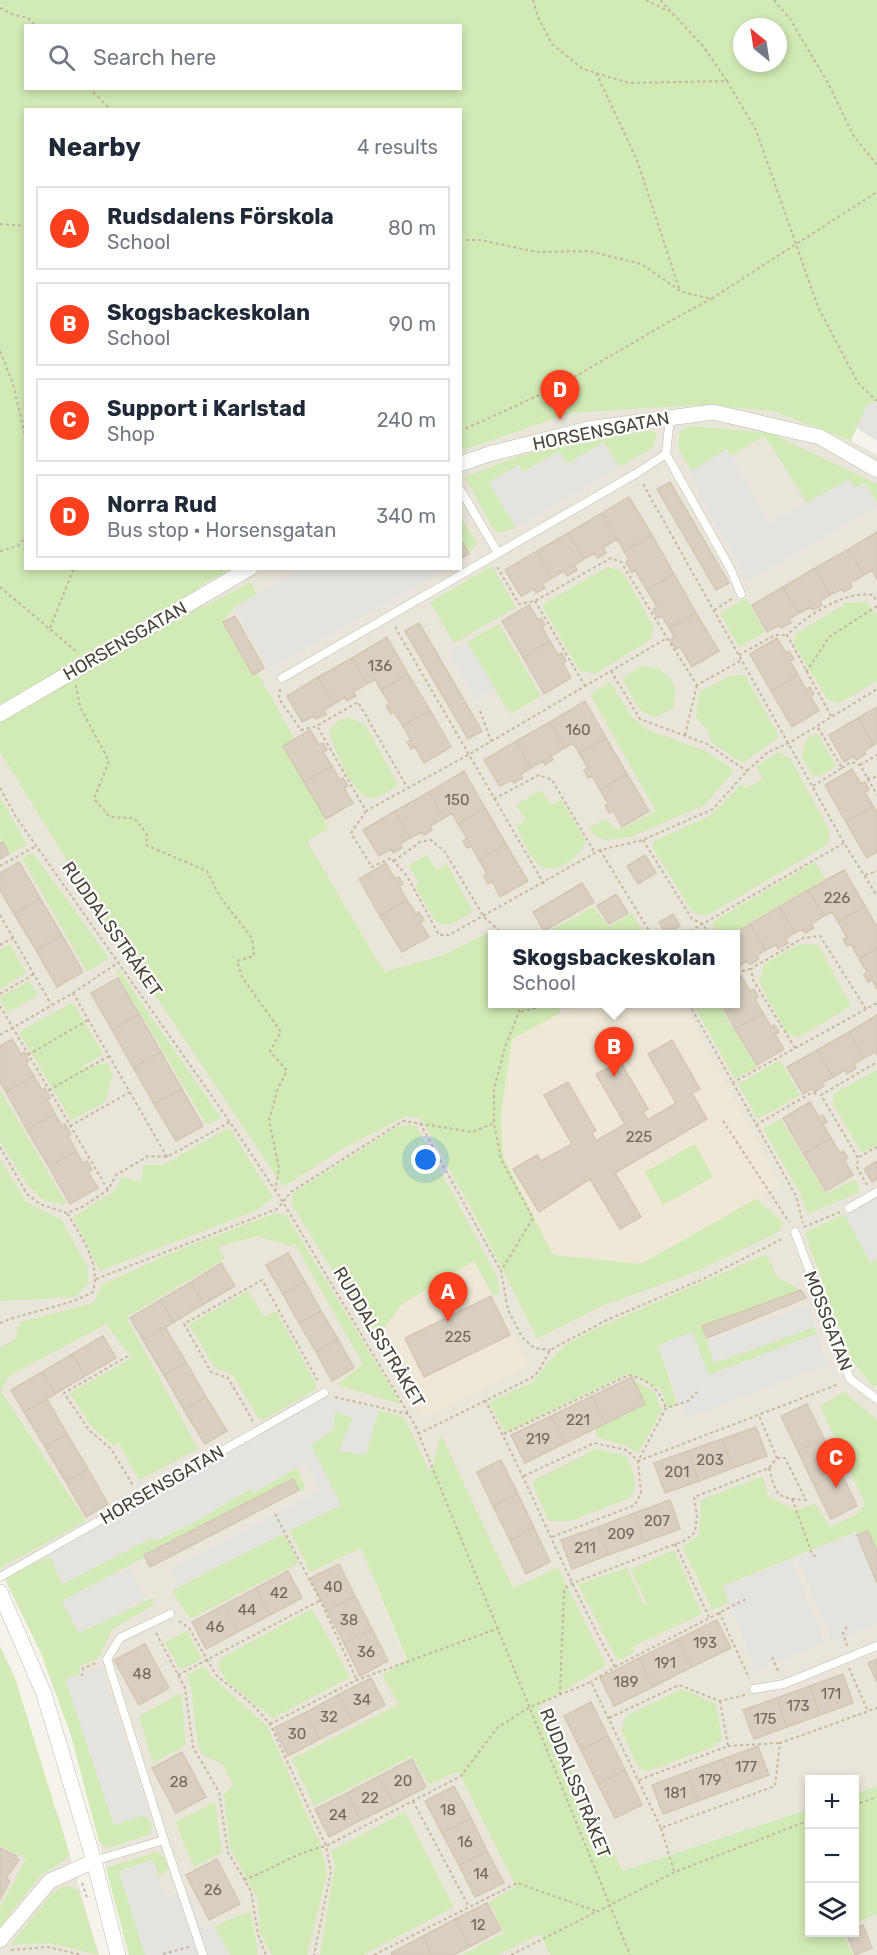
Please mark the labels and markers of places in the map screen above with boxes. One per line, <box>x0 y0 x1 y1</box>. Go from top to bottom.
pin: D <box>540 370 580 420</box>
pin: B <box>594 1028 634 1077</box>
pin: A <box>428 1272 468 1322</box>
pin: C <box>816 1438 856 1488</box>

